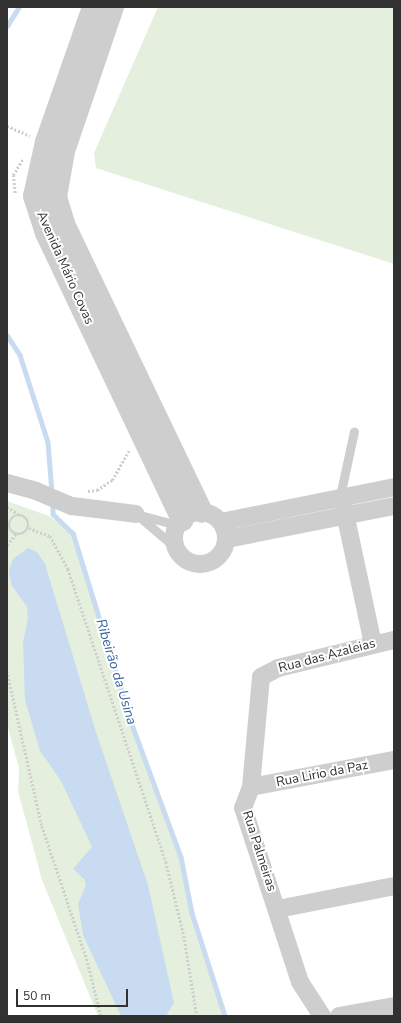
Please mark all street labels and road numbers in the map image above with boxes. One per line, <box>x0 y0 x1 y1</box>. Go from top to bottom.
street label: Avenida Mário Covas <box>33 209 97 327</box>
street label: Rua das Azaleias <box>277 636 377 676</box>
street label: Rua Lirio da Paz <box>275 757 369 791</box>
street label: Rua Palmeiras <box>239 809 279 893</box>

